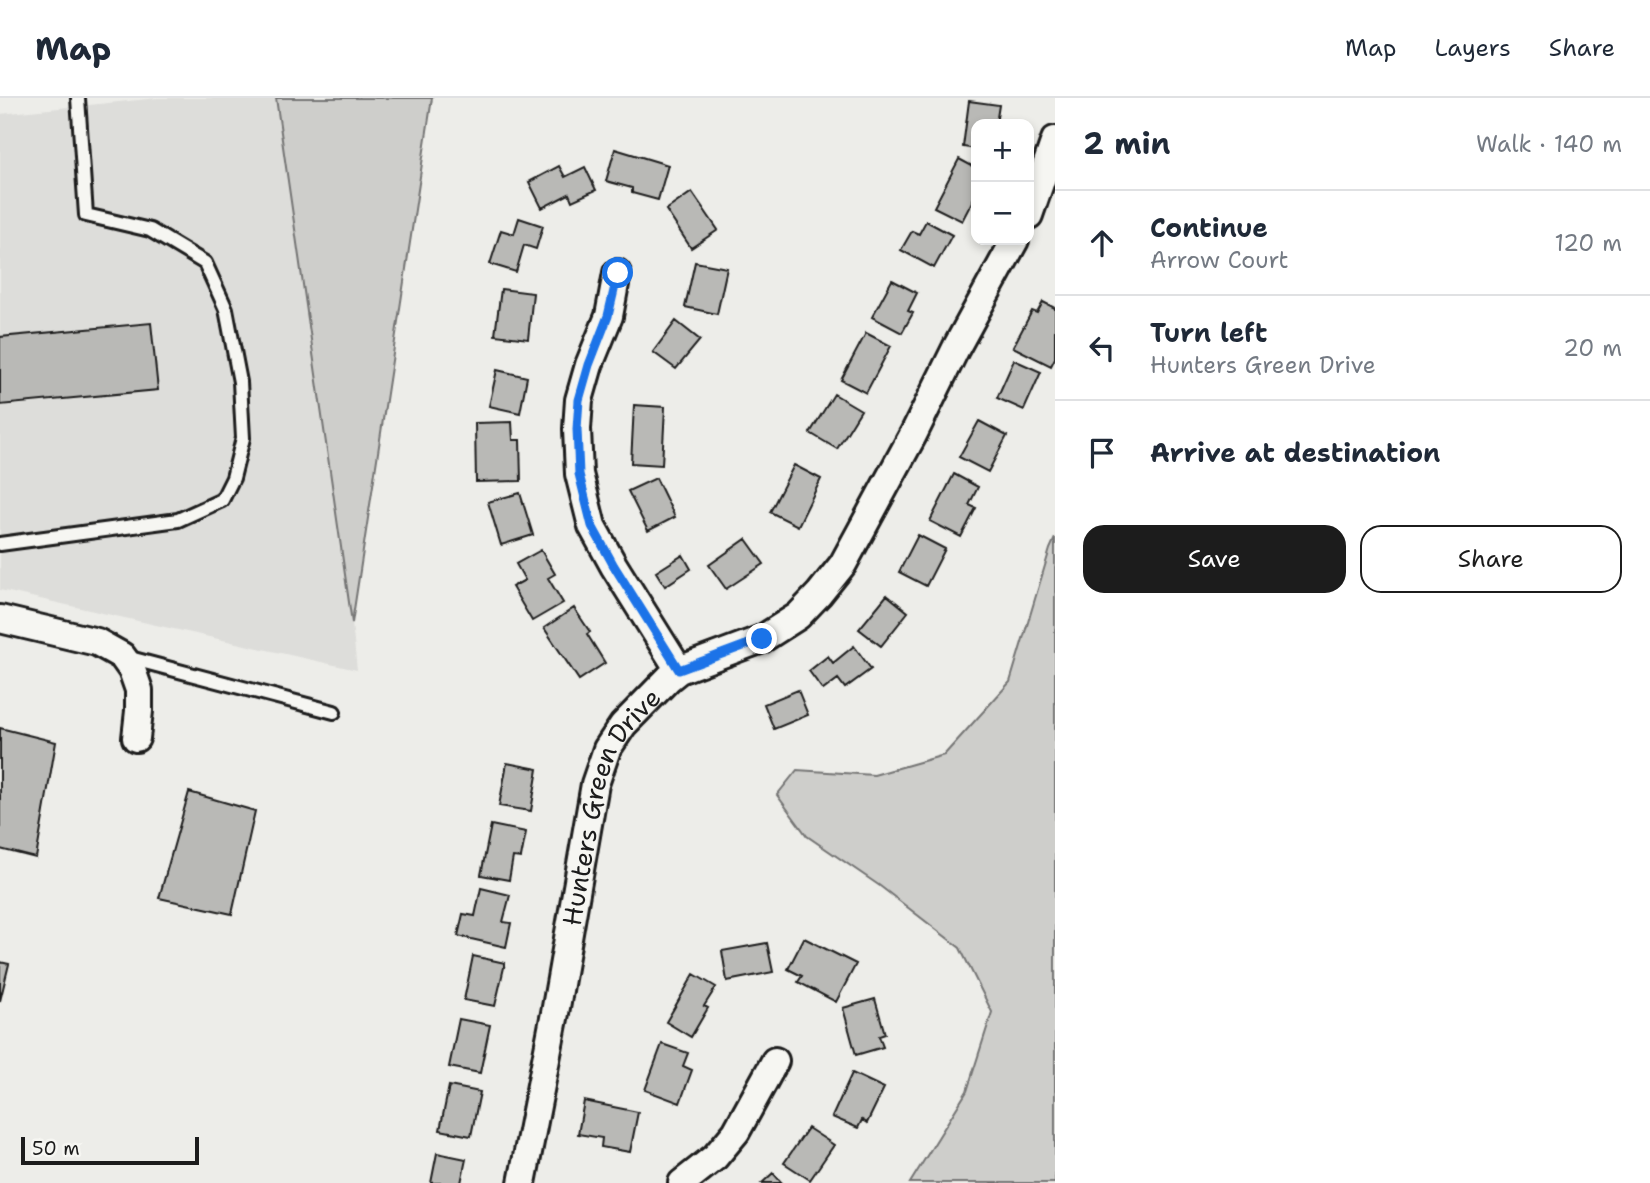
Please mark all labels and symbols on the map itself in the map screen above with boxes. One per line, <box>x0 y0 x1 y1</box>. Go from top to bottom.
route start <box>602 257 633 288</box>
route end <box>746 623 777 654</box>
street label: Hunters Green Drive <box>553 680 668 928</box>
scale bar <box>21 1134 200 1166</box>

